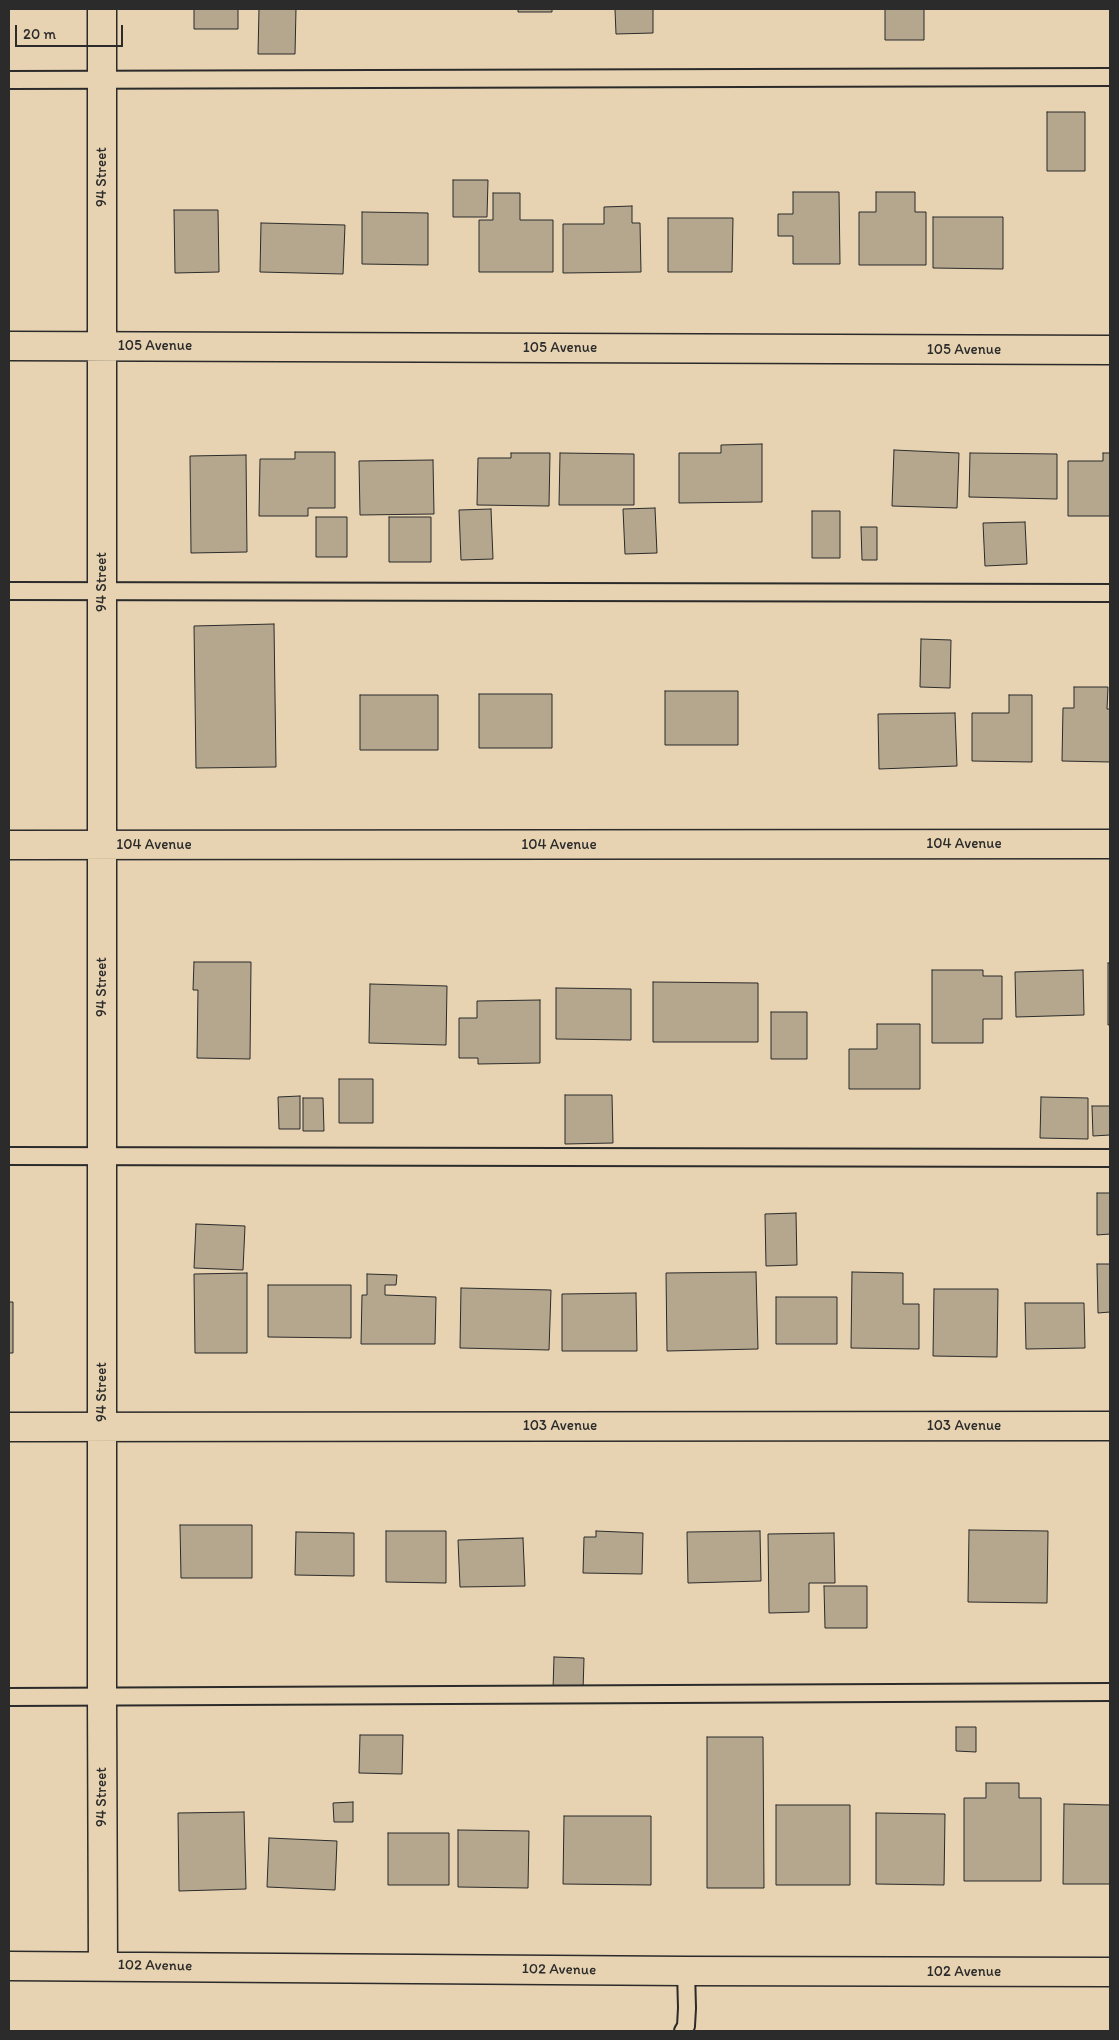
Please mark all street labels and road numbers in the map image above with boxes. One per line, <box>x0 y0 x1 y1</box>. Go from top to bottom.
street label: 94 Street <box>93 147 111 207</box>
street label: 105 Avenue <box>118 337 192 355</box>
street label: 105 Avenue <box>523 339 597 357</box>
street label: 105 Avenue <box>927 341 1001 359</box>
street label: 94 Street <box>93 552 111 612</box>
street label: 104 Avenue <box>926 835 1002 853</box>
street label: 104 Avenue <box>116 836 192 854</box>
street label: 104 Avenue <box>521 836 597 854</box>
street label: 94 Street <box>93 957 111 1017</box>
street label: 94 Street <box>93 1362 111 1422</box>
street label: 103 Avenue <box>523 1417 597 1435</box>
street label: 103 Avenue <box>927 1417 1001 1435</box>
street label: 94 Street <box>93 1767 111 1827</box>
street label: 102 Avenue <box>118 1956 192 1976</box>
street label: 102 Avenue <box>522 1960 596 1980</box>
street label: 102 Avenue <box>927 1963 1001 1981</box>

